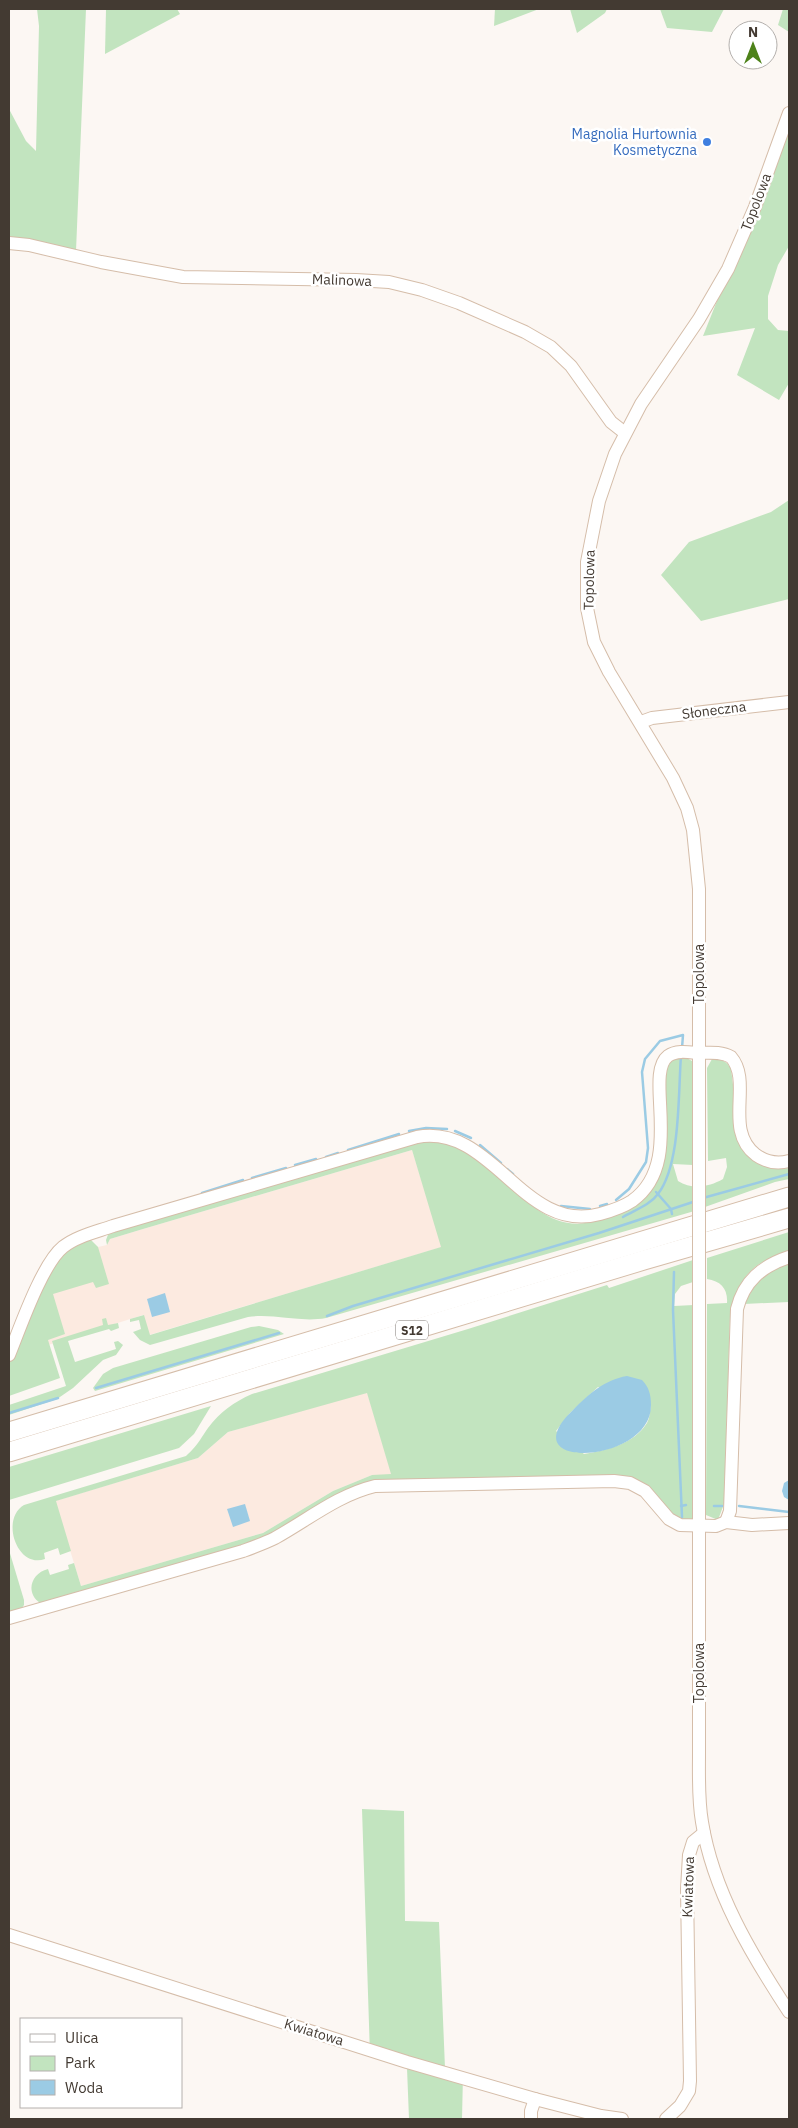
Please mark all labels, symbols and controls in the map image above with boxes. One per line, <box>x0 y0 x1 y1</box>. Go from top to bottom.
north arrow <box>728 20 778 70</box>
text: N <box>748 23 758 41</box>
place label: Magnolia Hurtownia Kosmetyczna <box>572 125 698 159</box>
marker: Magnolia Hurtownia Kosmetyczna <box>701 136 713 148</box>
street label: Topolowa <box>737 170 775 234</box>
street label: Malinowa <box>312 270 373 290</box>
street label: Topolowa <box>579 549 599 610</box>
street label: Słoneczna <box>681 697 748 723</box>
street label: Topolowa <box>690 943 708 1004</box>
road number: S12 <box>396 1320 428 1340</box>
street label: Topolowa <box>690 1642 708 1703</box>
street label: Kwiatowa <box>678 1856 698 1918</box>
street label: Kwiatowa <box>282 2014 346 2050</box>
legend <box>20 2018 182 2108</box>
text: Ulica <box>65 2028 99 2047</box>
text: Park <box>65 2053 95 2072</box>
text: Woda <box>65 2078 103 2097</box>

